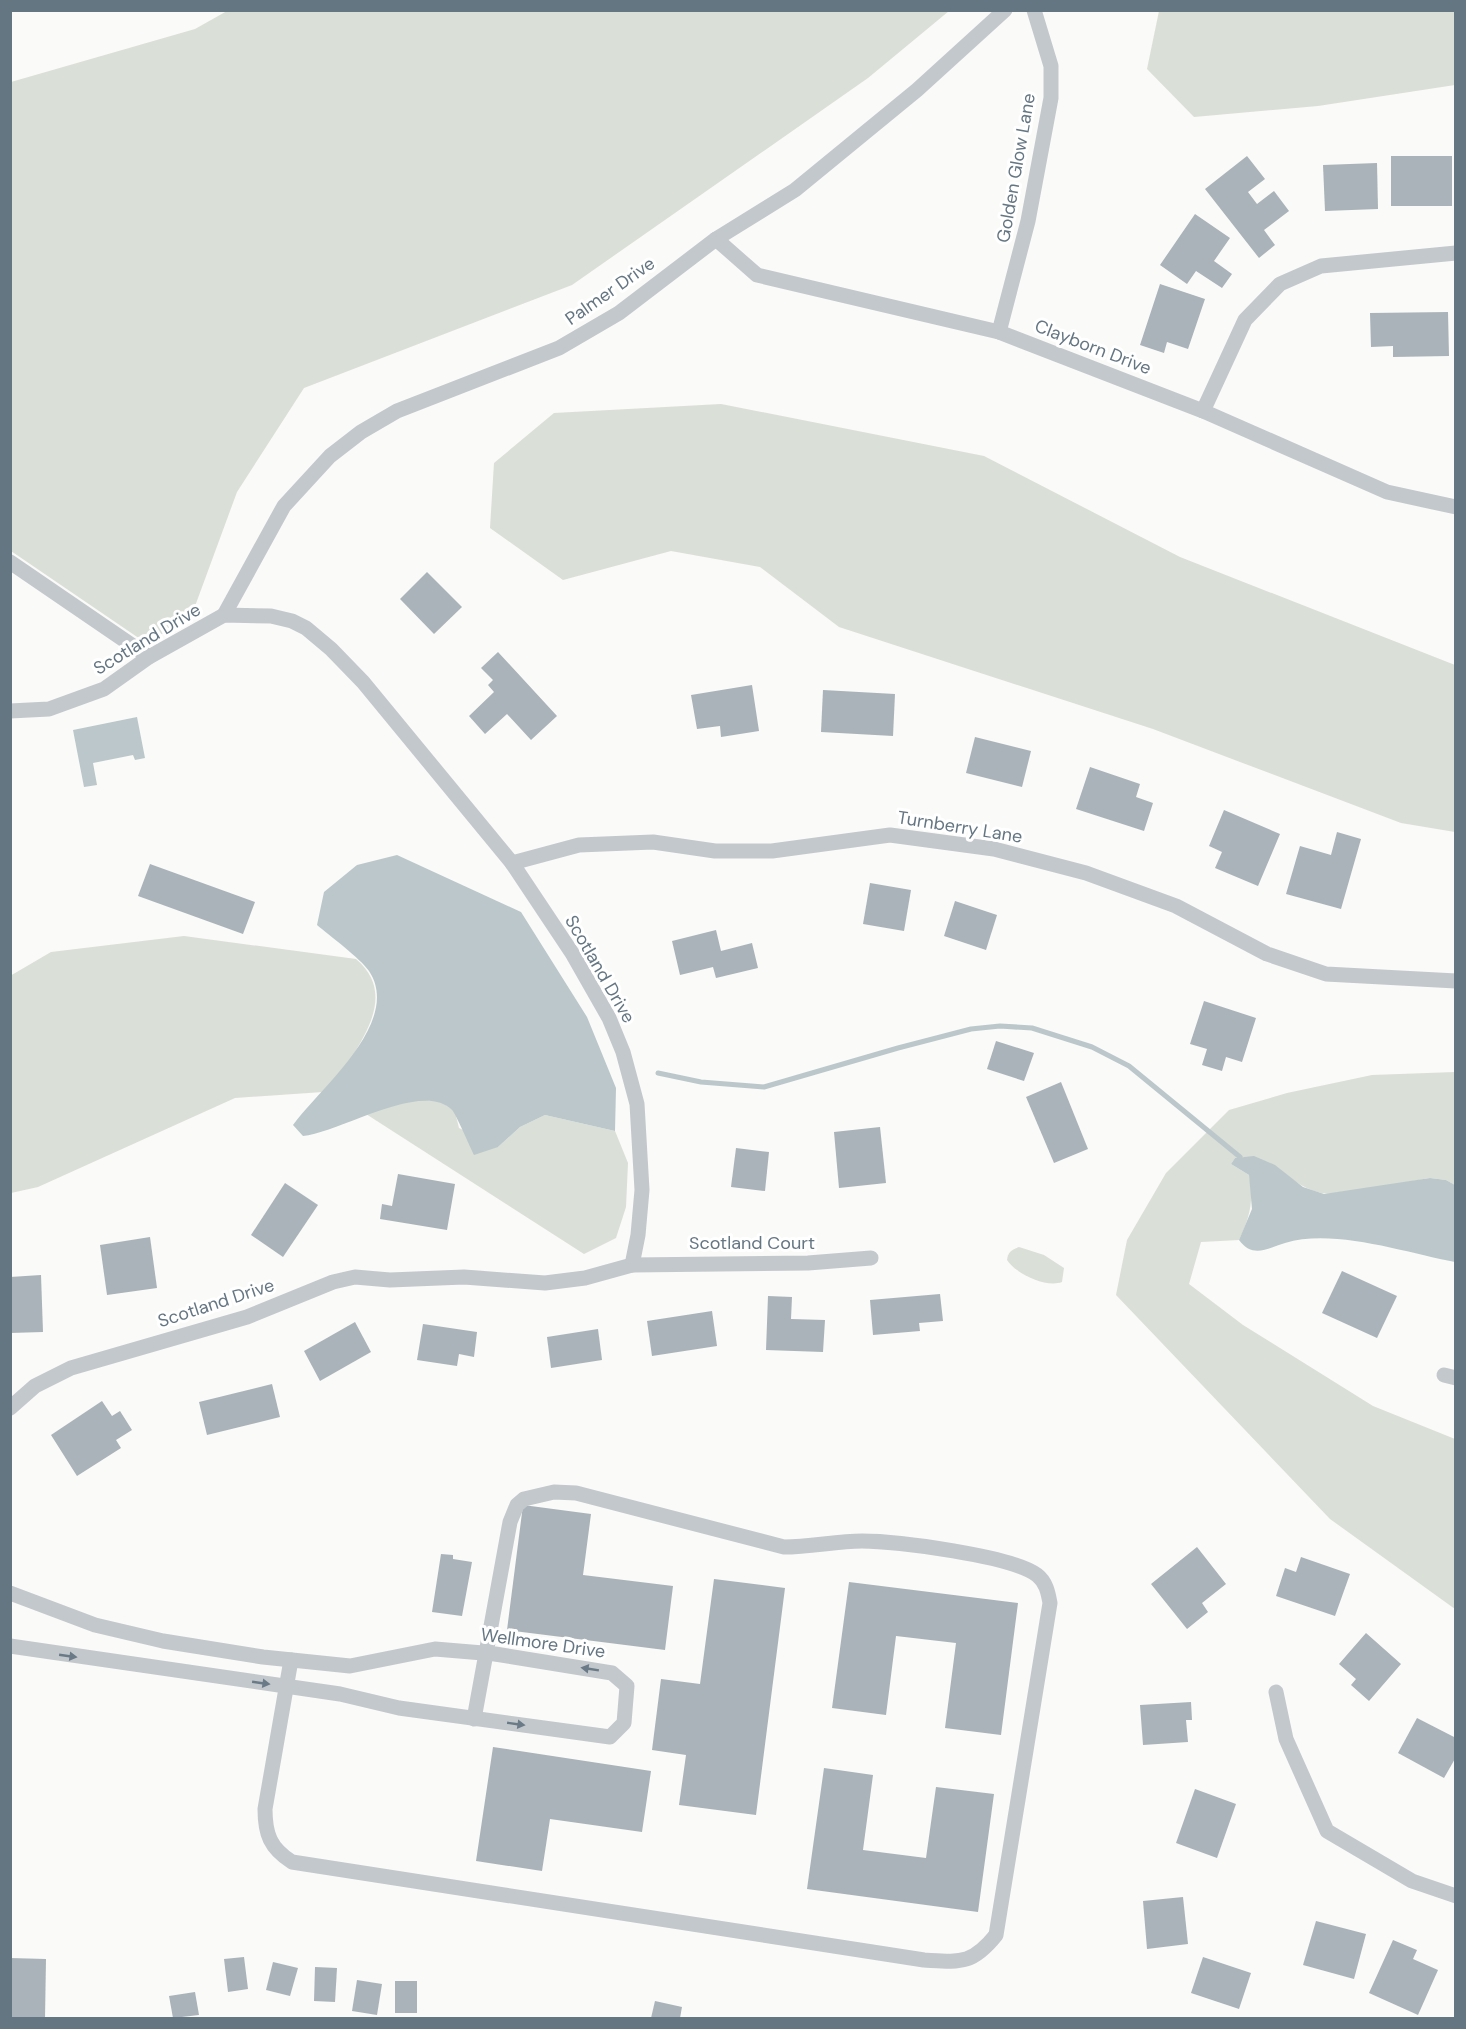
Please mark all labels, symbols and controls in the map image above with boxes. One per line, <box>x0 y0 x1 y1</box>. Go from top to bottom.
street label: Golden Glow Lane <box>991 91 1041 245</box>
street label: Palmer Drive <box>560 251 660 331</box>
street label: Clayborn Drive <box>1031 314 1155 380</box>
street label: Scotland Drive <box>89 598 205 680</box>
street label: Turnberry Lane <box>896 805 1024 849</box>
street label: Scotland Drive <box>559 911 641 1027</box>
street label: Scotland Court <box>689 1231 815 1255</box>
street label: Scotland Drive <box>155 1273 277 1333</box>
street label: Wellmore Drive <box>479 1622 607 1664</box>
one-way arrow <box>59 1651 78 1660</box>
one-way arrow <box>581 1664 600 1673</box>
one-way arrow <box>252 1678 271 1687</box>
one-way arrow <box>506 1720 525 1729</box>

